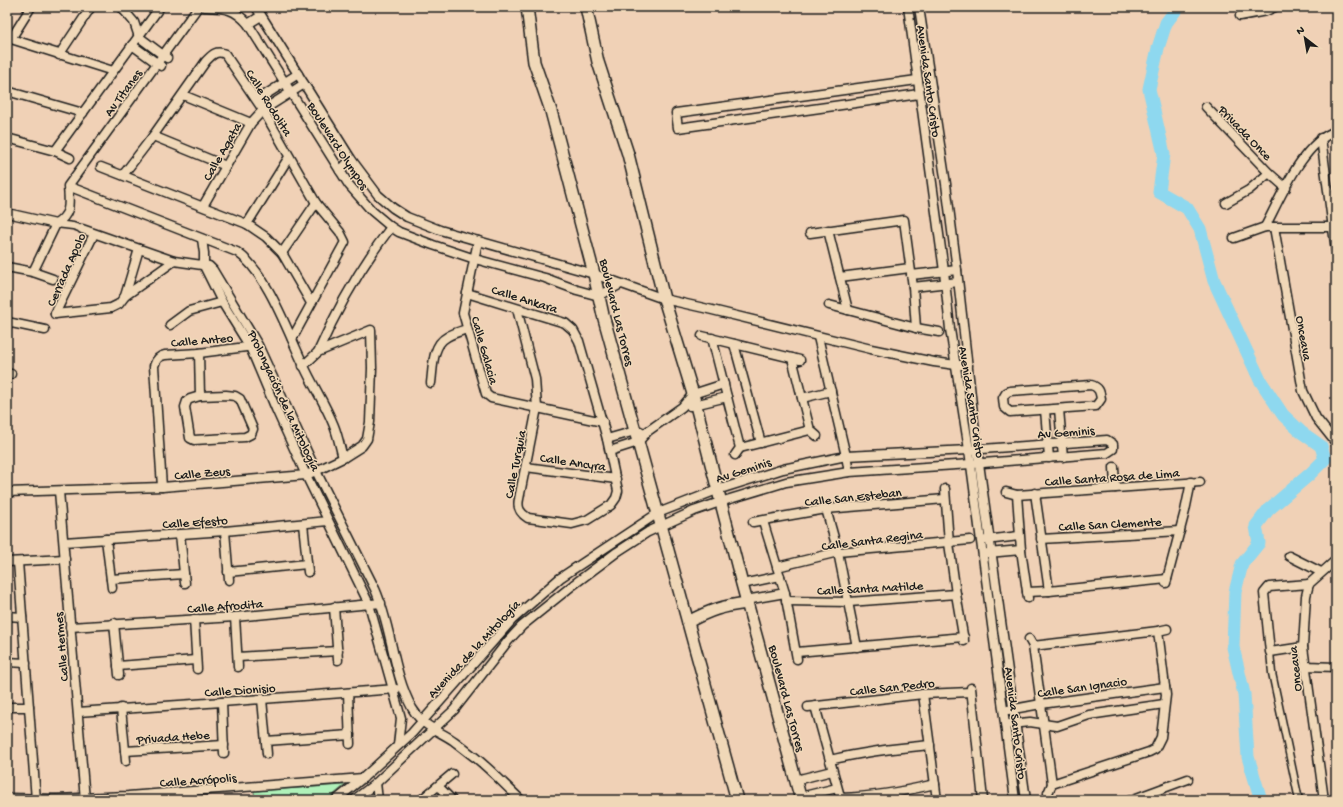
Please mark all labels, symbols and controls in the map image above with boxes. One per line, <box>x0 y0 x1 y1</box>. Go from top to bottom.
north arrow <box>1285 18 1325 58</box>
street label: Avenida Santo Cristo <box>912 24 943 139</box>
text: N <box>1295 24 1307 38</box>
street label: Av Titanes <box>102 66 147 120</box>
street label: Calle Rodolita <box>241 67 295 140</box>
street label: Boulevard Olympos <box>302 99 372 194</box>
street label: Privada Once <box>1214 102 1274 165</box>
street label: Calle Agata <box>201 120 246 184</box>
street label: Cerrada Apolo <box>44 231 90 309</box>
street label: Boulevard Las Torres <box>595 257 636 369</box>
street label: Calle Ankara <box>489 283 560 318</box>
street label: Calle Galacia <box>467 315 501 387</box>
street label: Onceava <box>1291 315 1314 363</box>
street label: Prolongación de la Mitología <box>243 327 322 475</box>
street label: Calle Anteo <box>170 331 234 352</box>
street label: Avenida Santo Cristo <box>954 345 987 460</box>
street label: Av Geminis <box>1037 424 1096 443</box>
street label: Calle Turquia <box>502 428 531 500</box>
street label: Calle Ancyra <box>539 451 607 476</box>
street label: Av Geminis <box>714 455 774 487</box>
street label: Calle Zeus <box>174 464 232 484</box>
street label: Calle Santa Rosa de Lima <box>1044 466 1181 491</box>
street label: Calle San Esteban <box>804 486 903 511</box>
street label: Calle Efesto <box>162 514 229 533</box>
street label: Calle San Clemente <box>1058 515 1162 536</box>
street label: Calle Santa Regina <box>821 528 925 555</box>
street label: Calle Santa Matilde <box>817 579 924 600</box>
street label: Calle Afrodita <box>187 597 264 618</box>
street label: Avenida de la Mitología <box>426 597 525 702</box>
street label: Calle Hermes <box>52 610 73 682</box>
street label: Boulevard Las Torres <box>764 643 807 755</box>
street label: Onceava <box>1287 645 1306 692</box>
street label: Avenida Santo Cristo <box>1000 666 1029 780</box>
street label: Calle San Ignacio <box>1037 675 1128 702</box>
street label: Calle San Pedro <box>849 677 936 700</box>
street label: Calle Dionisio <box>204 682 276 701</box>
street label: Privada Hebe <box>135 728 210 749</box>
street label: Calle Acrópolis <box>159 771 238 792</box>

